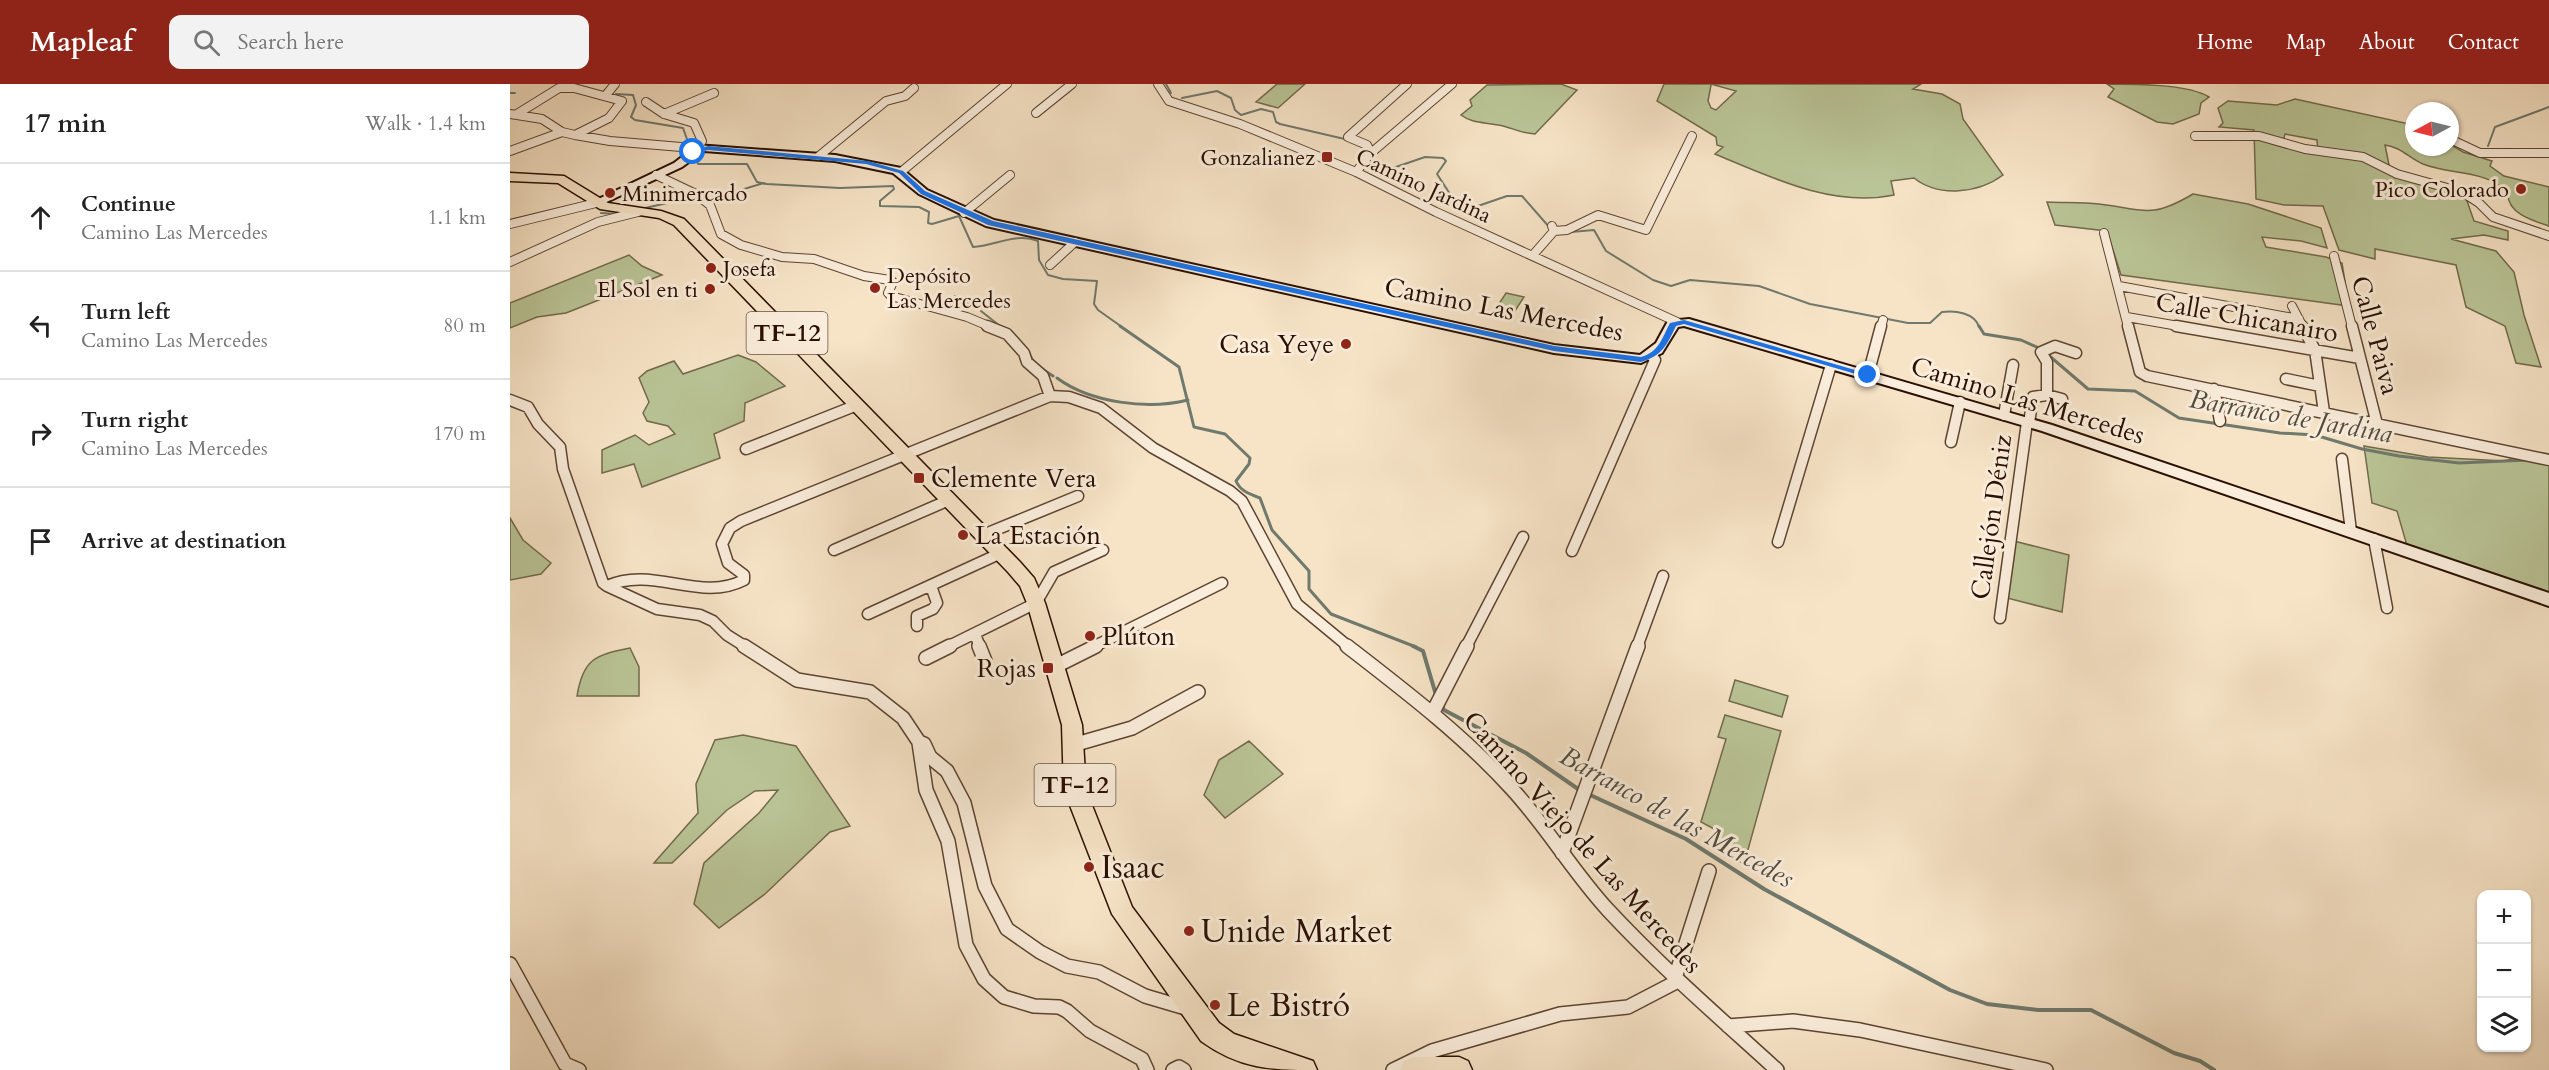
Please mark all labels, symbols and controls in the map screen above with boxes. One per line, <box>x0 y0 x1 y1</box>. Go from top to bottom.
search box <box>169 15 589 69</box>
text: Mapleaf <box>30 23 133 61</box>
icon: search <box>190 26 223 59</box>
text: Search here <box>238 27 344 57</box>
text: Home <box>2197 28 2253 57</box>
text: Map <box>2286 28 2326 57</box>
text: About <box>2359 28 2415 57</box>
text: Contact <box>2448 28 2519 57</box>
north arrow <box>2405 102 2459 156</box>
text: 17 min <box>24 106 107 141</box>
text: Walk · 1.4 km <box>365 110 486 137</box>
route start <box>679 138 705 164</box>
street label: Camino Jardina <box>1351 141 1497 231</box>
place label: Gonzalianez <box>1200 143 1315 173</box>
marker: Gonzalianez <box>1320 150 1334 164</box>
place label: Pico Colorado <box>2375 175 2509 205</box>
place label: Minimercado <box>622 179 747 209</box>
marker: Pico Colorado <box>2514 182 2528 196</box>
marker: Minimercado <box>603 186 617 200</box>
text: Continue <box>81 189 176 219</box>
icon: ahead <box>24 201 57 234</box>
text: 1.1 km <box>427 204 486 231</box>
text: Camino Las Mercedes <box>81 219 268 246</box>
place label: Josefa <box>720 254 776 284</box>
marker: Josefa <box>704 261 718 275</box>
place label: Depósito Las Mercedes <box>887 261 1011 316</box>
street label: Camino Las Mercedes <box>1381 269 1626 350</box>
street label: Calle Paiva <box>2343 272 2408 398</box>
place label: El Sol en ti <box>597 275 698 305</box>
marker: Depósito Las Mercedes <box>868 281 882 295</box>
marker: El Sol en ti <box>703 282 717 296</box>
street label: Calle Chicanairo <box>2153 284 2341 351</box>
text: Turn left <box>81 297 170 327</box>
icon: left <box>24 309 57 342</box>
text: 80 m <box>443 312 486 339</box>
road number: TF-12 <box>746 312 828 354</box>
text: Camino Las Mercedes <box>81 327 268 354</box>
place label: Casa Yeye <box>1219 327 1334 362</box>
marker: Casa Yeye <box>1339 337 1353 351</box>
street label: Camino Las Mercedes <box>1907 348 2149 453</box>
route end <box>1854 361 1880 387</box>
water label: Barranco de Jardina <box>2186 380 2395 453</box>
text: Turn right <box>81 405 188 435</box>
icon: right <box>24 417 57 450</box>
text: 170 m <box>433 420 486 447</box>
street label: Callejón Déniz <box>1963 432 2020 602</box>
text: Camino Las Mercedes <box>81 435 268 462</box>
place label: Clemente Vera <box>931 461 1097 496</box>
marker: Clemente Vera <box>912 471 926 485</box>
place label: La Estación <box>975 518 1101 553</box>
icon: arrive <box>24 525 57 558</box>
text: Arrive at destination <box>81 526 286 556</box>
marker: La Estación <box>956 528 970 542</box>
place label: Plúton <box>1102 619 1176 654</box>
marker: Plúton <box>1083 629 1097 643</box>
place label: Rojas <box>977 651 1036 686</box>
marker: Rojas <box>1041 661 1055 675</box>
street label: Camino Viejo de Las Mercedes <box>1455 704 1710 981</box>
water label: Barranco de las Mercedes <box>1553 738 1801 897</box>
road number: TF-12 <box>1034 764 1116 806</box>
place label: Isaac <box>1101 846 1165 890</box>
marker: Isaac <box>1082 860 1096 874</box>
map controls <box>2477 890 2531 1052</box>
button: + <box>2477 890 2531 944</box>
place label: Unide Market <box>1201 910 1392 954</box>
marker: Unide Market <box>1182 924 1196 938</box>
button: − <box>2477 944 2531 998</box>
place label: Le Bistró <box>1227 984 1350 1028</box>
marker: Le Bistró <box>1208 998 1222 1012</box>
button: layers <box>2477 998 2531 1052</box>

